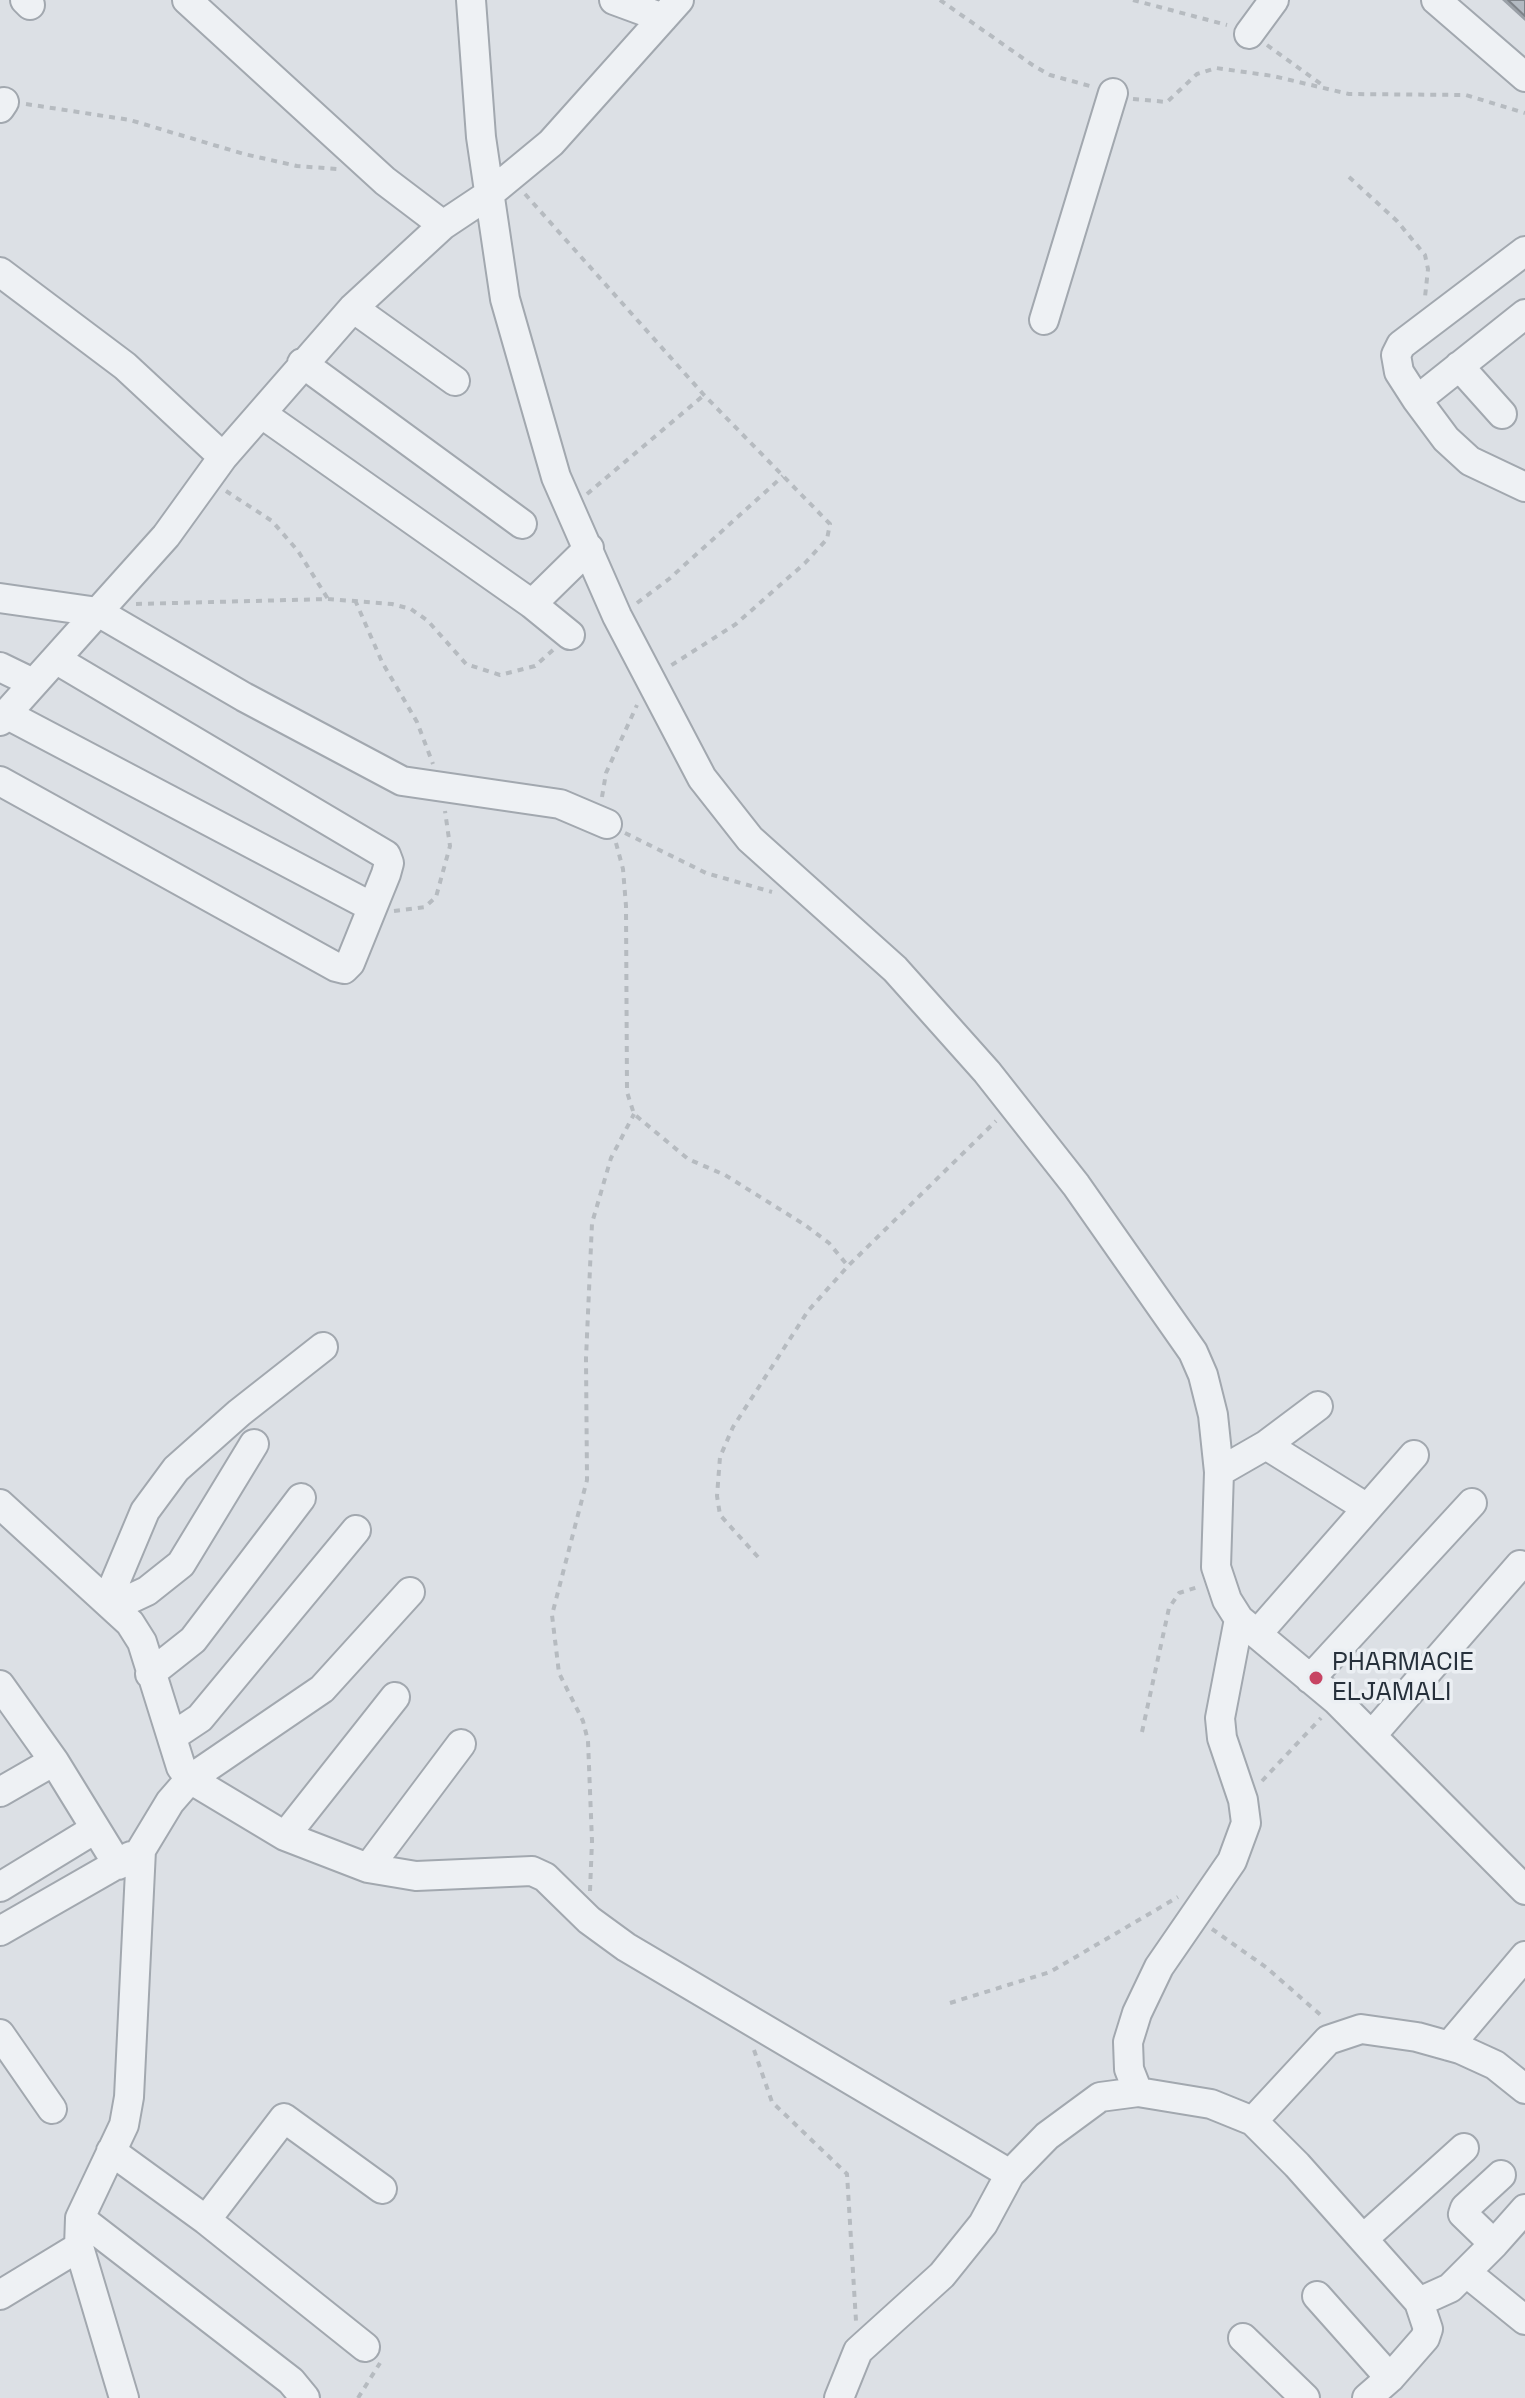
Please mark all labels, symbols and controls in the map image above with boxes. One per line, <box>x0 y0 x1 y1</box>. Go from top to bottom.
place label: PHARMACIE ELJAMALI <box>1332 1647 1474 1708</box>
marker: PHARMACIE ELJAMALI <box>1307 1669 1325 1687</box>

